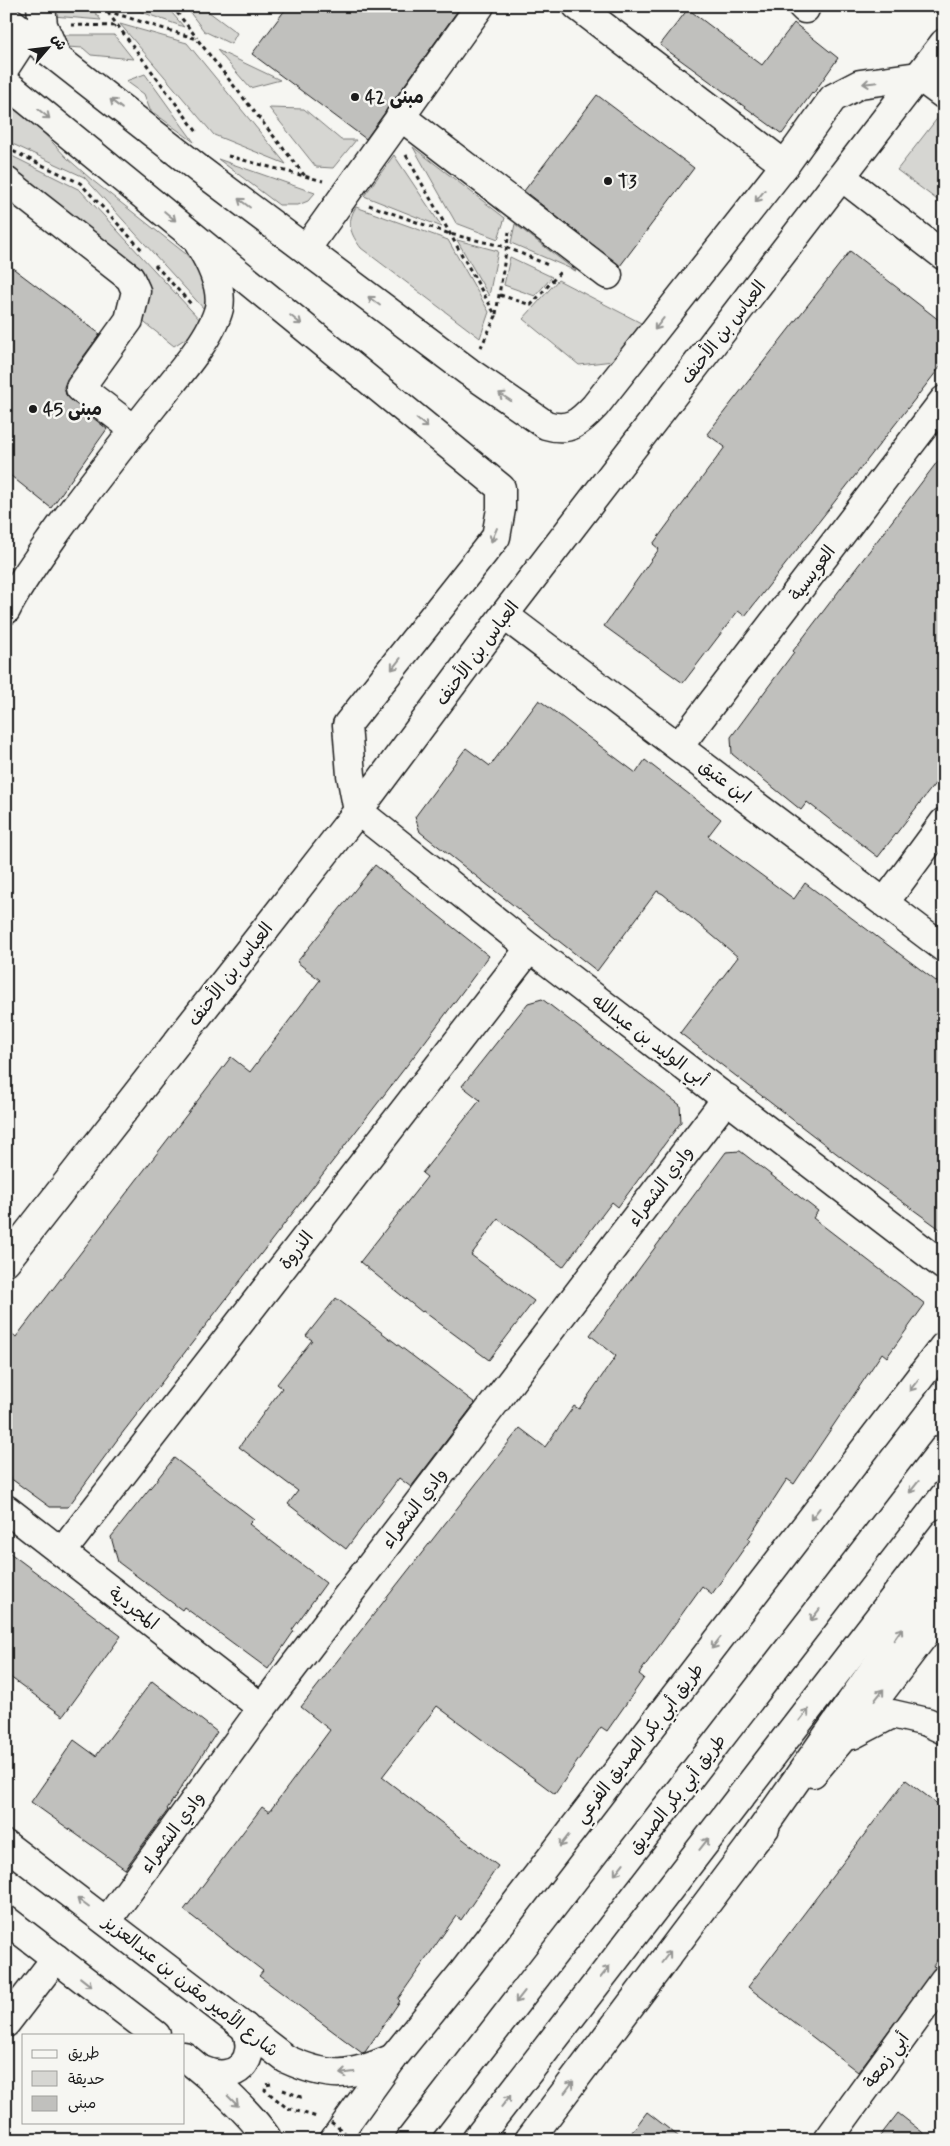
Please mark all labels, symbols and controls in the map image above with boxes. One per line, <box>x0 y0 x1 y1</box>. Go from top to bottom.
north arrow <box>22 22 72 72</box>
text: ش <box>47 31 70 53</box>
one-way arrow <box>862 78 878 88</box>
place label: مبنى 42 <box>365 86 424 110</box>
marker: مبنى 42 <box>349 91 361 103</box>
one-way arrow <box>110 98 123 109</box>
one-way arrow <box>37 109 50 120</box>
place label: T3 <box>618 170 637 194</box>
marker: T3 <box>602 175 614 187</box>
one-way arrow <box>755 190 766 203</box>
one-way arrow <box>238 198 251 209</box>
one-way arrow <box>164 211 177 222</box>
street label: العباس بن الأحنف <box>675 275 772 390</box>
one-way arrow <box>367 296 381 306</box>
one-way arrow <box>289 314 302 325</box>
one-way arrow <box>654 317 665 330</box>
one-way arrow <box>498 392 512 402</box>
place label: مبنى 45 <box>43 398 102 422</box>
marker: مبنى 45 <box>27 403 39 415</box>
one-way arrow <box>415 417 428 428</box>
one-way arrow <box>489 528 499 543</box>
street label: العويسية <box>784 541 842 606</box>
street label: العباس بن الأحنف <box>430 596 525 711</box>
one-way arrow <box>390 657 401 670</box>
street label: ابن عتيق <box>693 754 755 809</box>
street label: العباس بن الأحنف <box>182 917 279 1032</box>
street label: أبي الوليد بن عبدالله <box>584 989 713 1095</box>
street label: وادي الشعراء <box>623 1141 699 1232</box>
street label: الذروة <box>274 1226 319 1275</box>
one-way arrow <box>909 1378 919 1392</box>
street label: وادي الشعراء <box>377 1463 453 1554</box>
one-way arrow <box>909 1480 919 1494</box>
one-way arrow <box>810 1507 820 1521</box>
street label: المجردية <box>103 1582 163 1636</box>
one-way arrow <box>809 1608 820 1621</box>
one-way arrow <box>893 1627 903 1641</box>
one-way arrow <box>711 1636 721 1650</box>
street label: طريق أبي بكر الصديق الفرعي <box>570 1659 708 1827</box>
one-way arrow <box>873 1689 884 1702</box>
one-way arrow <box>798 1709 809 1722</box>
street label: طريق أبي بكر الصديق <box>624 1730 730 1858</box>
street label: وادي الشعراء <box>135 1787 210 1878</box>
one-way arrow <box>559 1834 569 1848</box>
one-way arrow <box>699 1838 710 1851</box>
one-way arrow <box>614 1862 625 1875</box>
one-way arrow <box>76 1898 90 1908</box>
street label: شارع الأمير مقرن بن عبدالعزيز <box>96 1909 284 2063</box>
one-way arrow <box>661 1950 671 1964</box>
one-way arrow <box>600 1966 611 1979</box>
one-way arrow <box>80 1976 93 1987</box>
one-way arrow <box>515 1990 525 2004</box>
street label: أبي زمعة <box>858 2027 918 2095</box>
legend <box>22 2034 185 2124</box>
text: طريق <box>68 2044 100 2064</box>
one-way arrow <box>339 2068 355 2078</box>
text: حديقة <box>68 2070 105 2090</box>
one-way arrow <box>563 2081 574 2094</box>
text: مبنى <box>68 2094 96 2114</box>
one-way arrow <box>501 2094 511 2108</box>
one-way arrow <box>226 2095 239 2107</box>

